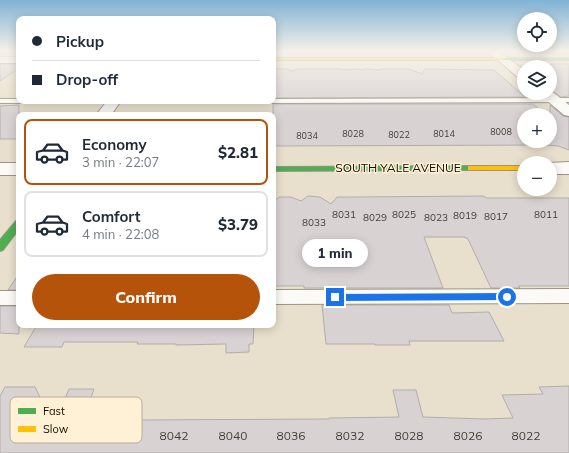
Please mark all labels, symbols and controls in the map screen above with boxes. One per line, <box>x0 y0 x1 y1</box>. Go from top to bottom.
map controls <box>517 12 557 196</box>
button: locate <box>517 12 557 52</box>
text: Pickup <box>56 32 104 51</box>
button: layers <box>517 60 557 100</box>
text: Drop-off <box>56 70 118 89</box>
button: + <box>517 108 557 148</box>
house number: 8008 <box>490 126 512 137</box>
house number: 8028 <box>342 128 364 139</box>
house number: 8014 <box>433 128 455 139</box>
house number: 8022 <box>388 129 410 140</box>
house number: 8034 <box>296 130 318 141</box>
icon: car <box>34 134 70 170</box>
text: Economy <box>82 135 147 154</box>
text: $2.81 <box>218 143 258 162</box>
text: 3 min · 22:07 <box>82 154 159 170</box>
button: − <box>517 156 557 196</box>
street label: SOUTH YALE AVENUE <box>335 160 461 175</box>
icon: car <box>34 206 70 242</box>
text: Comfort <box>82 207 140 226</box>
house number: 8031 <box>332 208 356 221</box>
house number: 8025 <box>392 208 416 221</box>
house number: 8011 <box>534 208 558 221</box>
house number: 8019 <box>453 209 477 222</box>
house number: 8017 <box>484 210 508 223</box>
house number: 8029 <box>363 211 387 224</box>
house number: 8023 <box>424 211 448 224</box>
text: $3.79 <box>218 215 258 234</box>
house number: 8033 <box>302 216 326 229</box>
text: 4 min · 22:08 <box>82 226 159 242</box>
callout: 1 min <box>302 239 368 267</box>
text: 1 min <box>318 245 352 261</box>
button: Confirm <box>32 274 260 320</box>
route end <box>326 288 344 306</box>
route start <box>498 288 516 306</box>
legend <box>10 397 142 443</box>
text: Fast <box>43 404 65 418</box>
text: Slow <box>43 422 69 436</box>
house number: 8042 <box>160 428 188 443</box>
house number: 8040 <box>219 428 247 443</box>
house number: 8036 <box>277 428 305 443</box>
house number: 8032 <box>336 428 364 443</box>
house number: 8028 <box>395 428 423 443</box>
house number: 8026 <box>454 428 482 443</box>
house number: 8022 <box>512 428 540 443</box>

